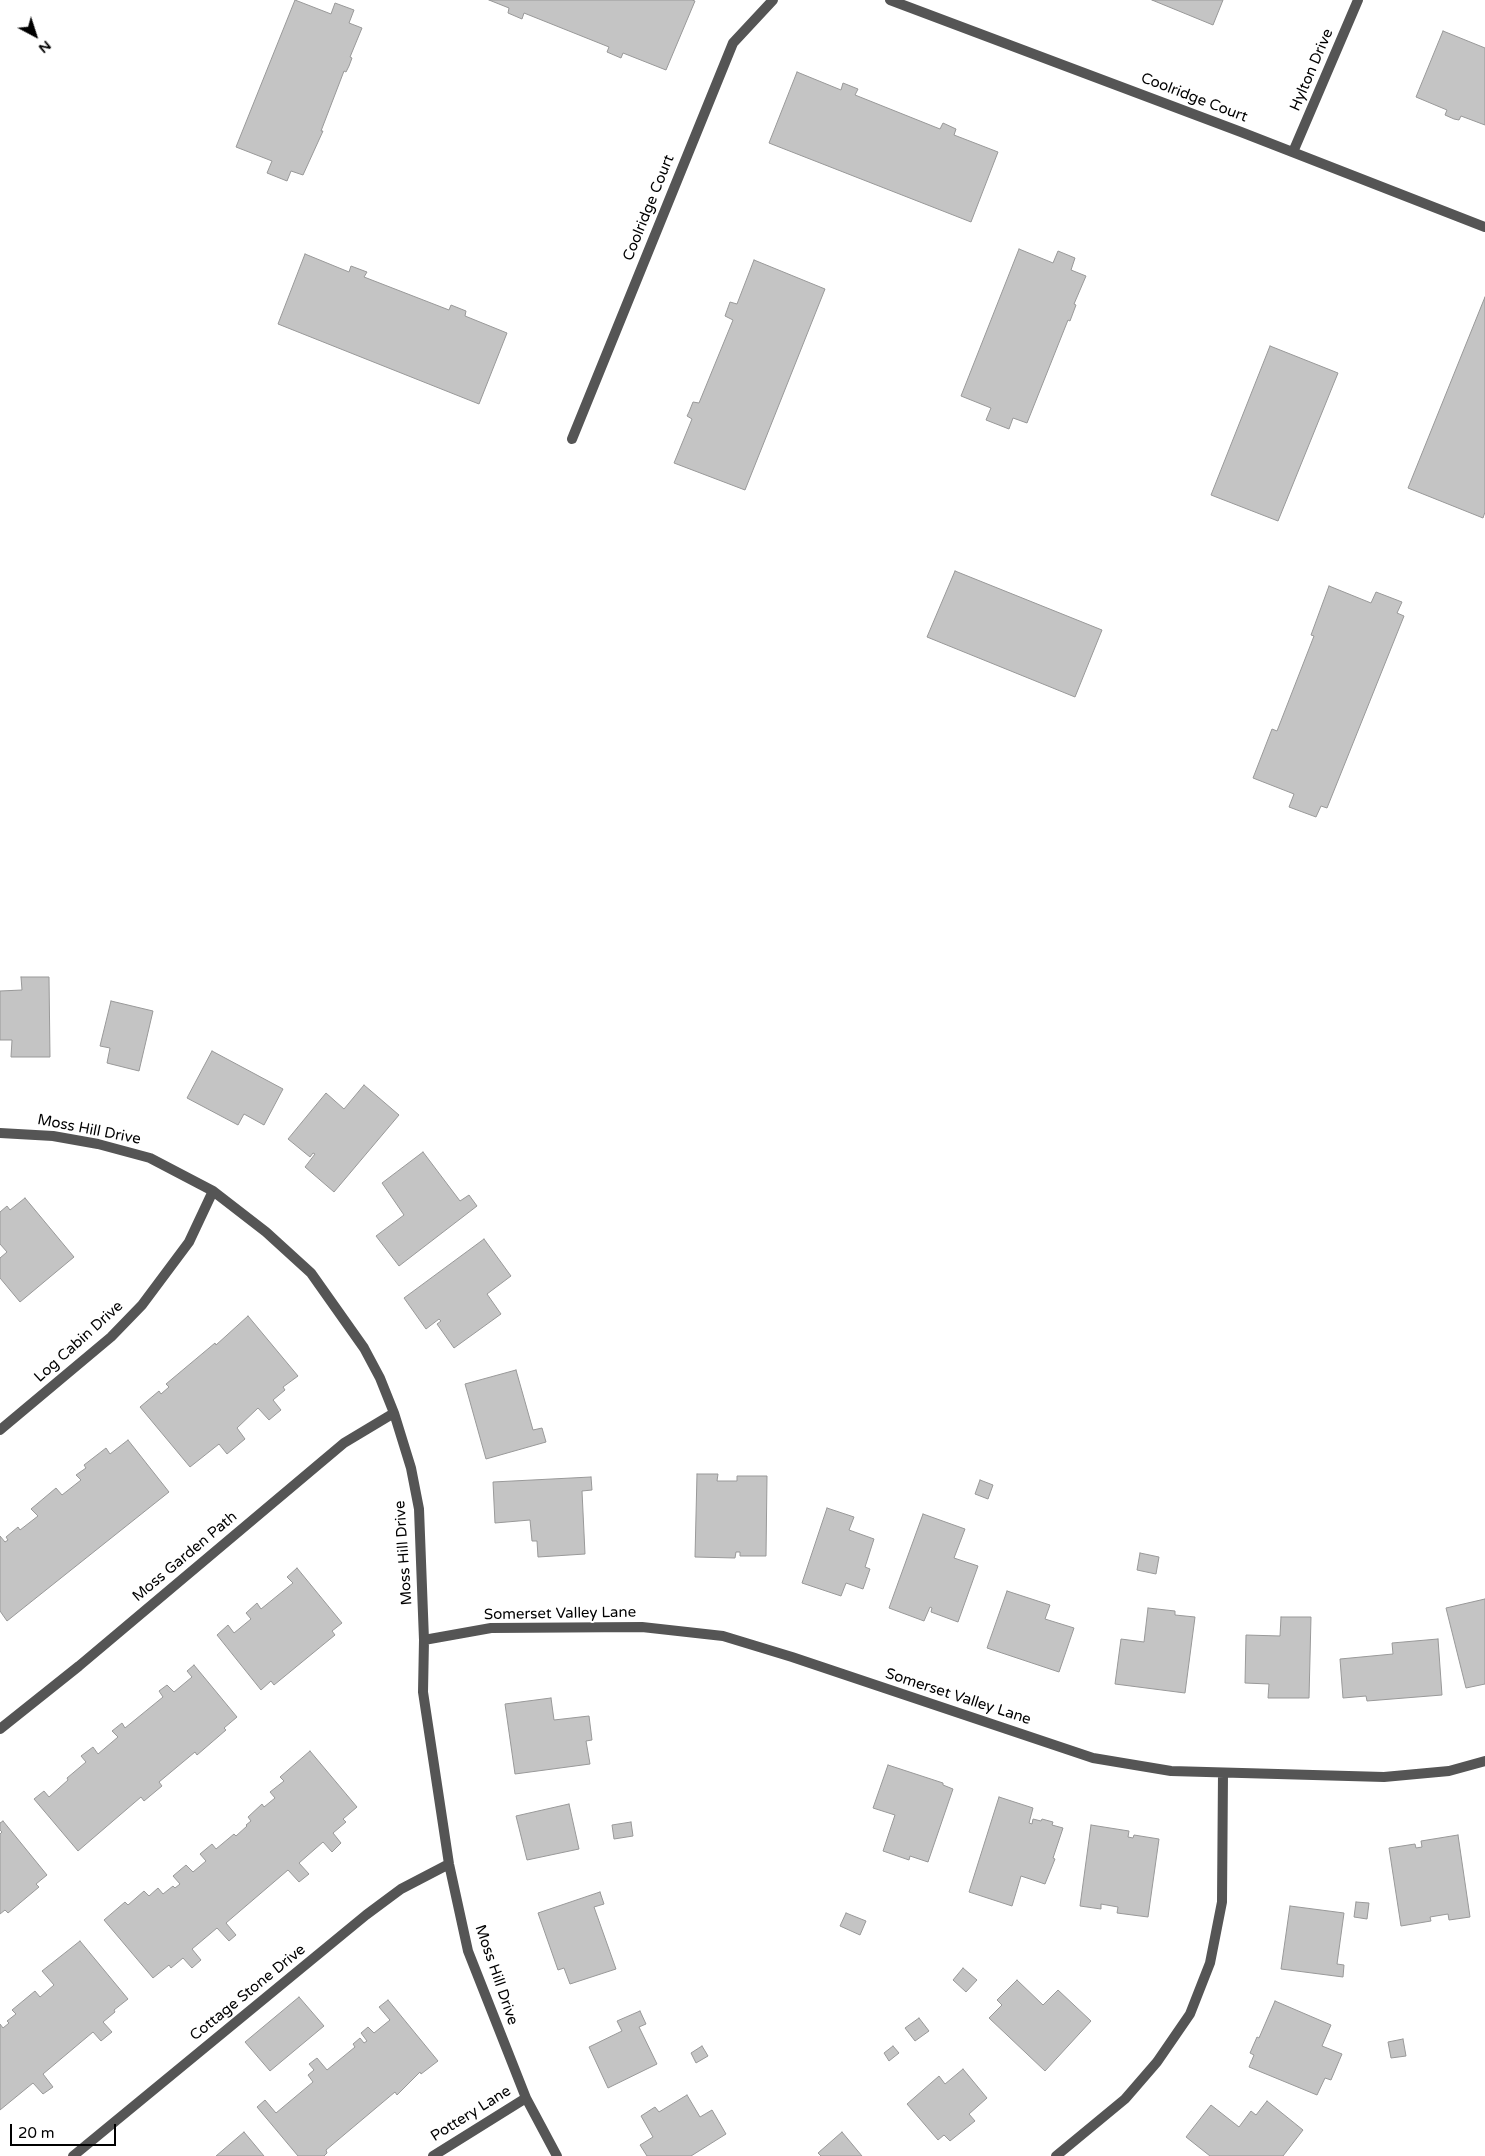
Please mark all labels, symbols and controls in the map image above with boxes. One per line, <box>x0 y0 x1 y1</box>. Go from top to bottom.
north arrow <box>10 10 60 60</box>
street label: Hylton Drive <box>1287 26 1337 114</box>
text: N <box>35 37 55 57</box>
street label: Coolridge Court <box>1138 69 1250 127</box>
street label: Coolridge Court <box>620 152 678 264</box>
street label: Moss Hill Drive <box>36 1111 142 1149</box>
street label: Log Cabin Drive <box>31 1297 127 1387</box>
street label: Moss Hill Drive <box>391 1500 417 1606</box>
street label: Moss Garden Path <box>129 1508 241 1606</box>
street label: Somerset Valley Lane <box>484 1604 636 1624</box>
street label: Somerset Valley Lane <box>883 1665 1033 1729</box>
street label: Moss Hill Drive <box>470 1922 522 2028</box>
street label: Cottage Stone Drive <box>187 1941 309 2045</box>
street label: Pottery Lane <box>428 2082 514 2146</box>
scale bar <box>12 2114 119 2146</box>
text: 20 m <box>18 2124 55 2142</box>

